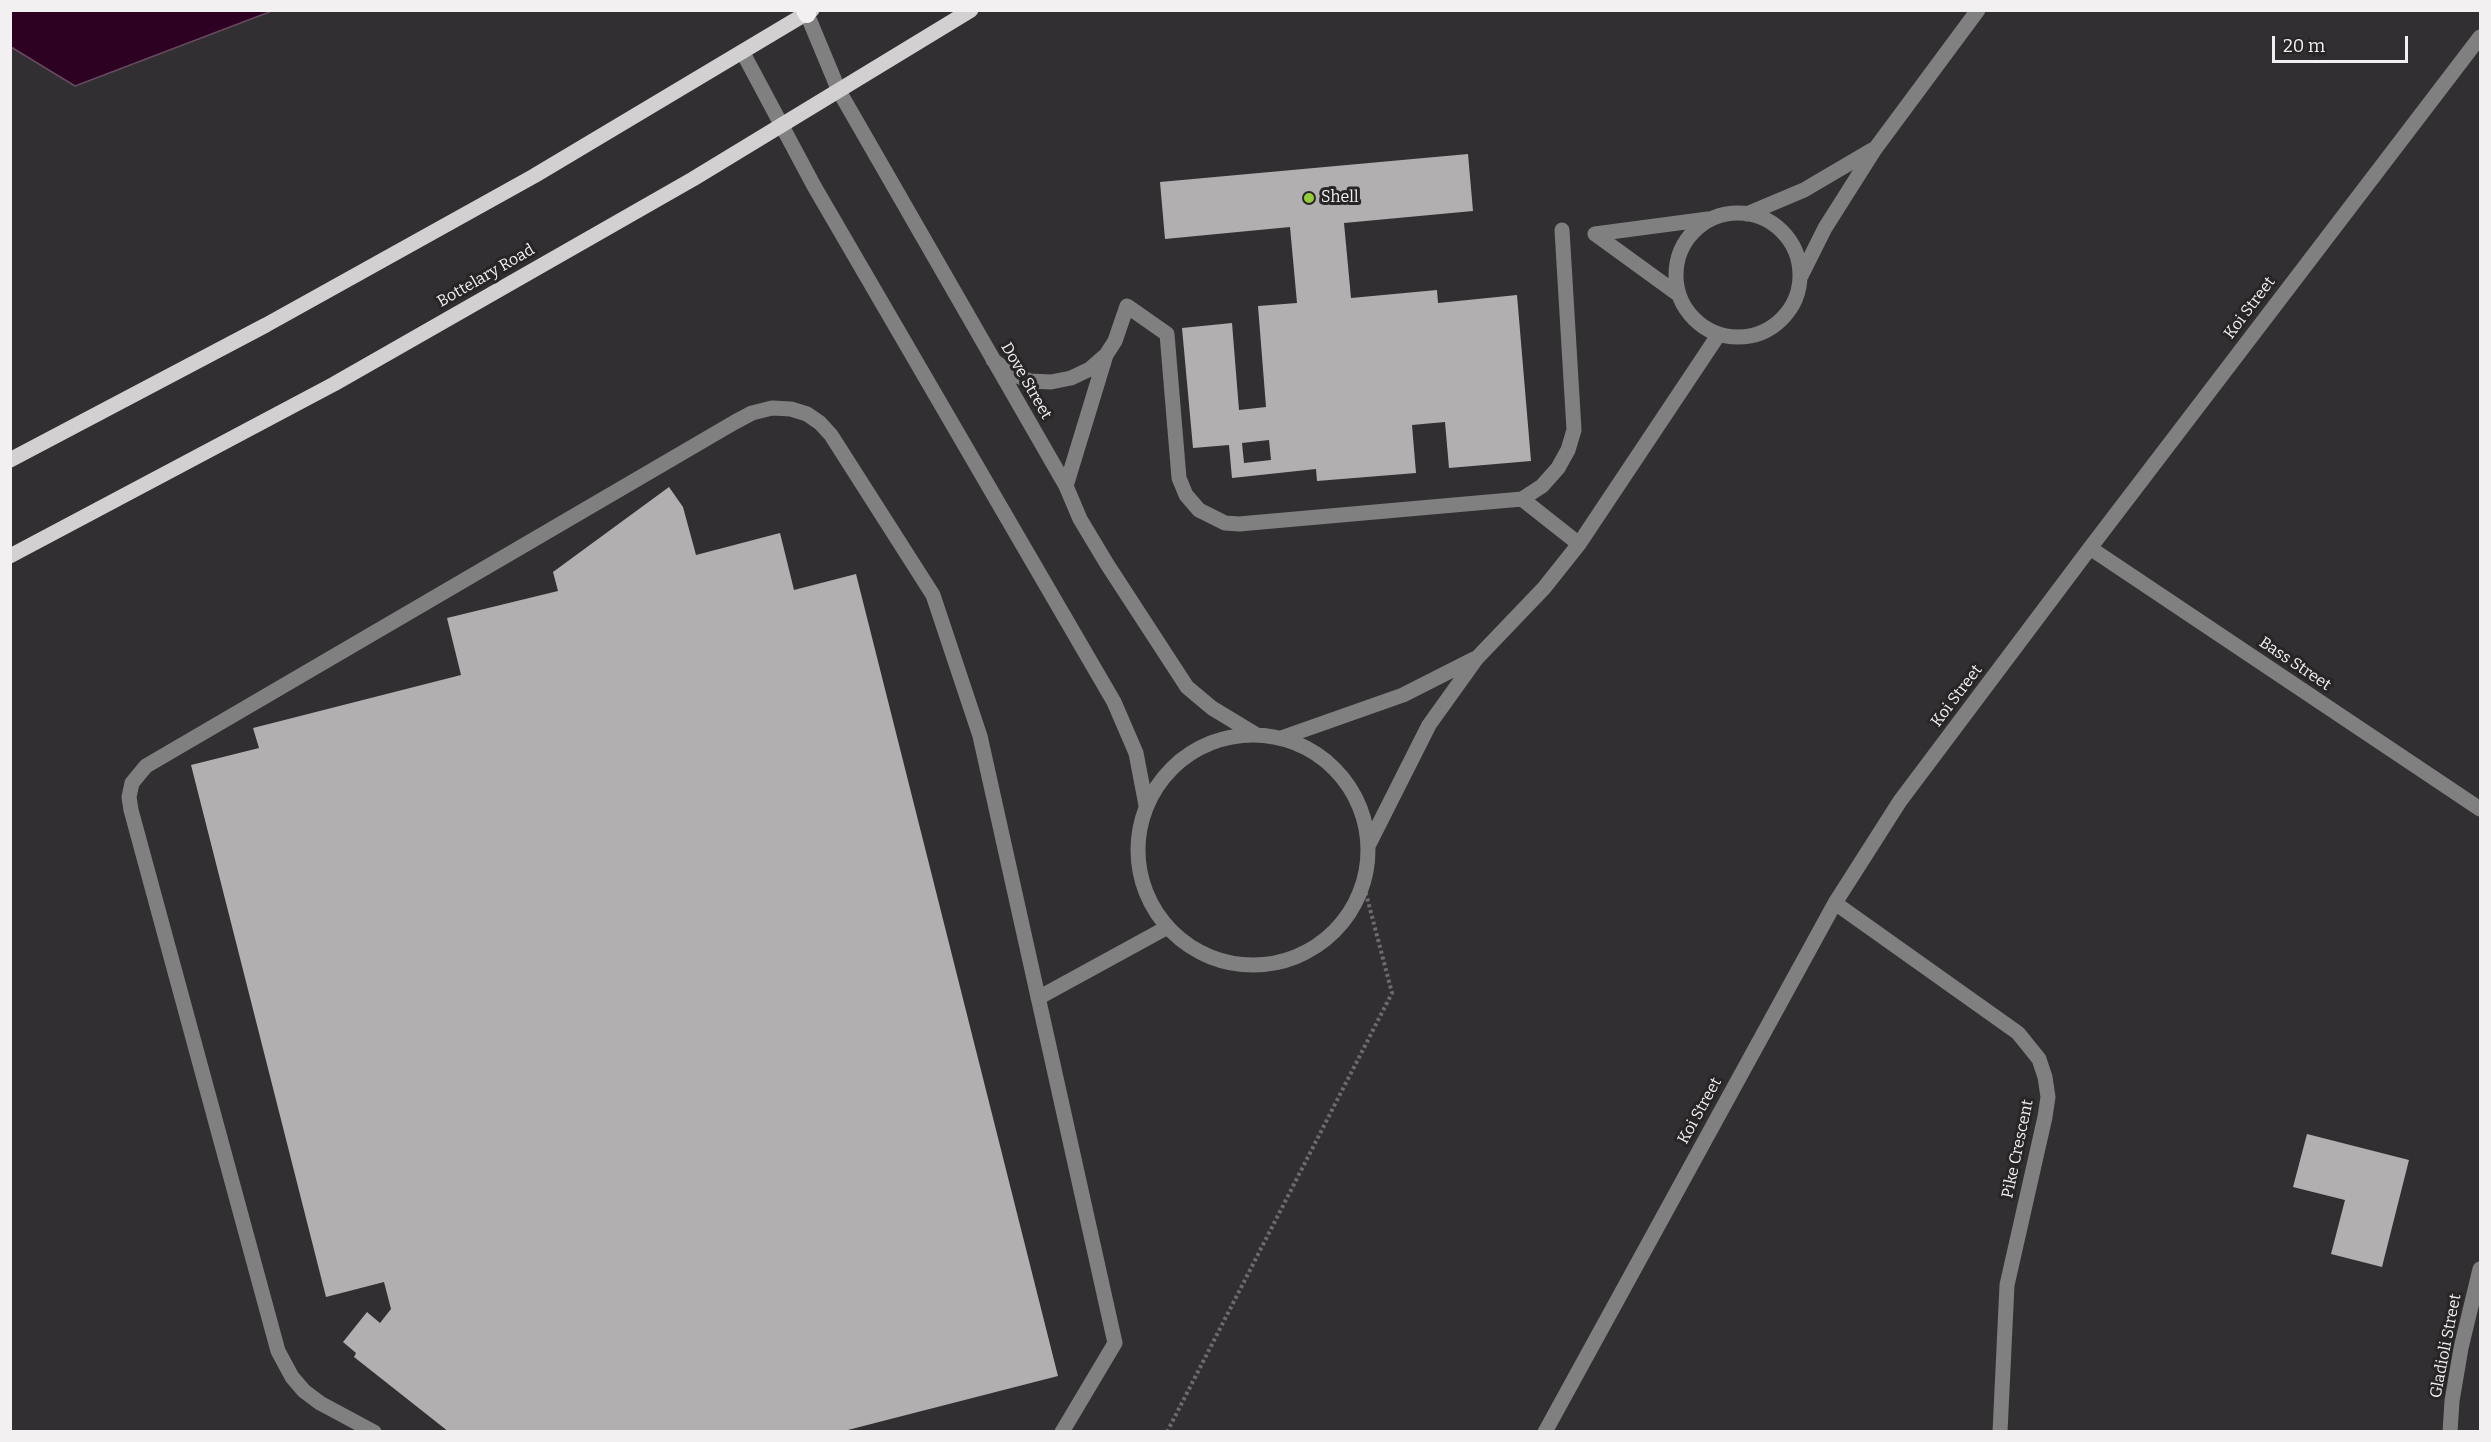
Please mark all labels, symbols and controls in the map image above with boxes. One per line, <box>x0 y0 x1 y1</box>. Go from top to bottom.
scale bar <box>2275 24 2412 62</box>
text: 20 m <box>2283 35 2325 57</box>
place label: Shell <box>1321 188 1359 208</box>
marker: Shell <box>1302 191 1316 205</box>
street label: Bottelary Road <box>434 240 538 312</box>
street label: Koi Street <box>2220 273 2280 343</box>
street label: Dove Street <box>996 339 1056 423</box>
street label: Bass Street <box>2255 633 2335 695</box>
street label: Koi Street <box>1927 661 1987 731</box>
street label: Koi Street <box>1674 1074 1726 1148</box>
street label: Pike Crescent <box>1998 1098 2038 1200</box>
street label: Gladioli Street <box>2426 1292 2466 1400</box>

